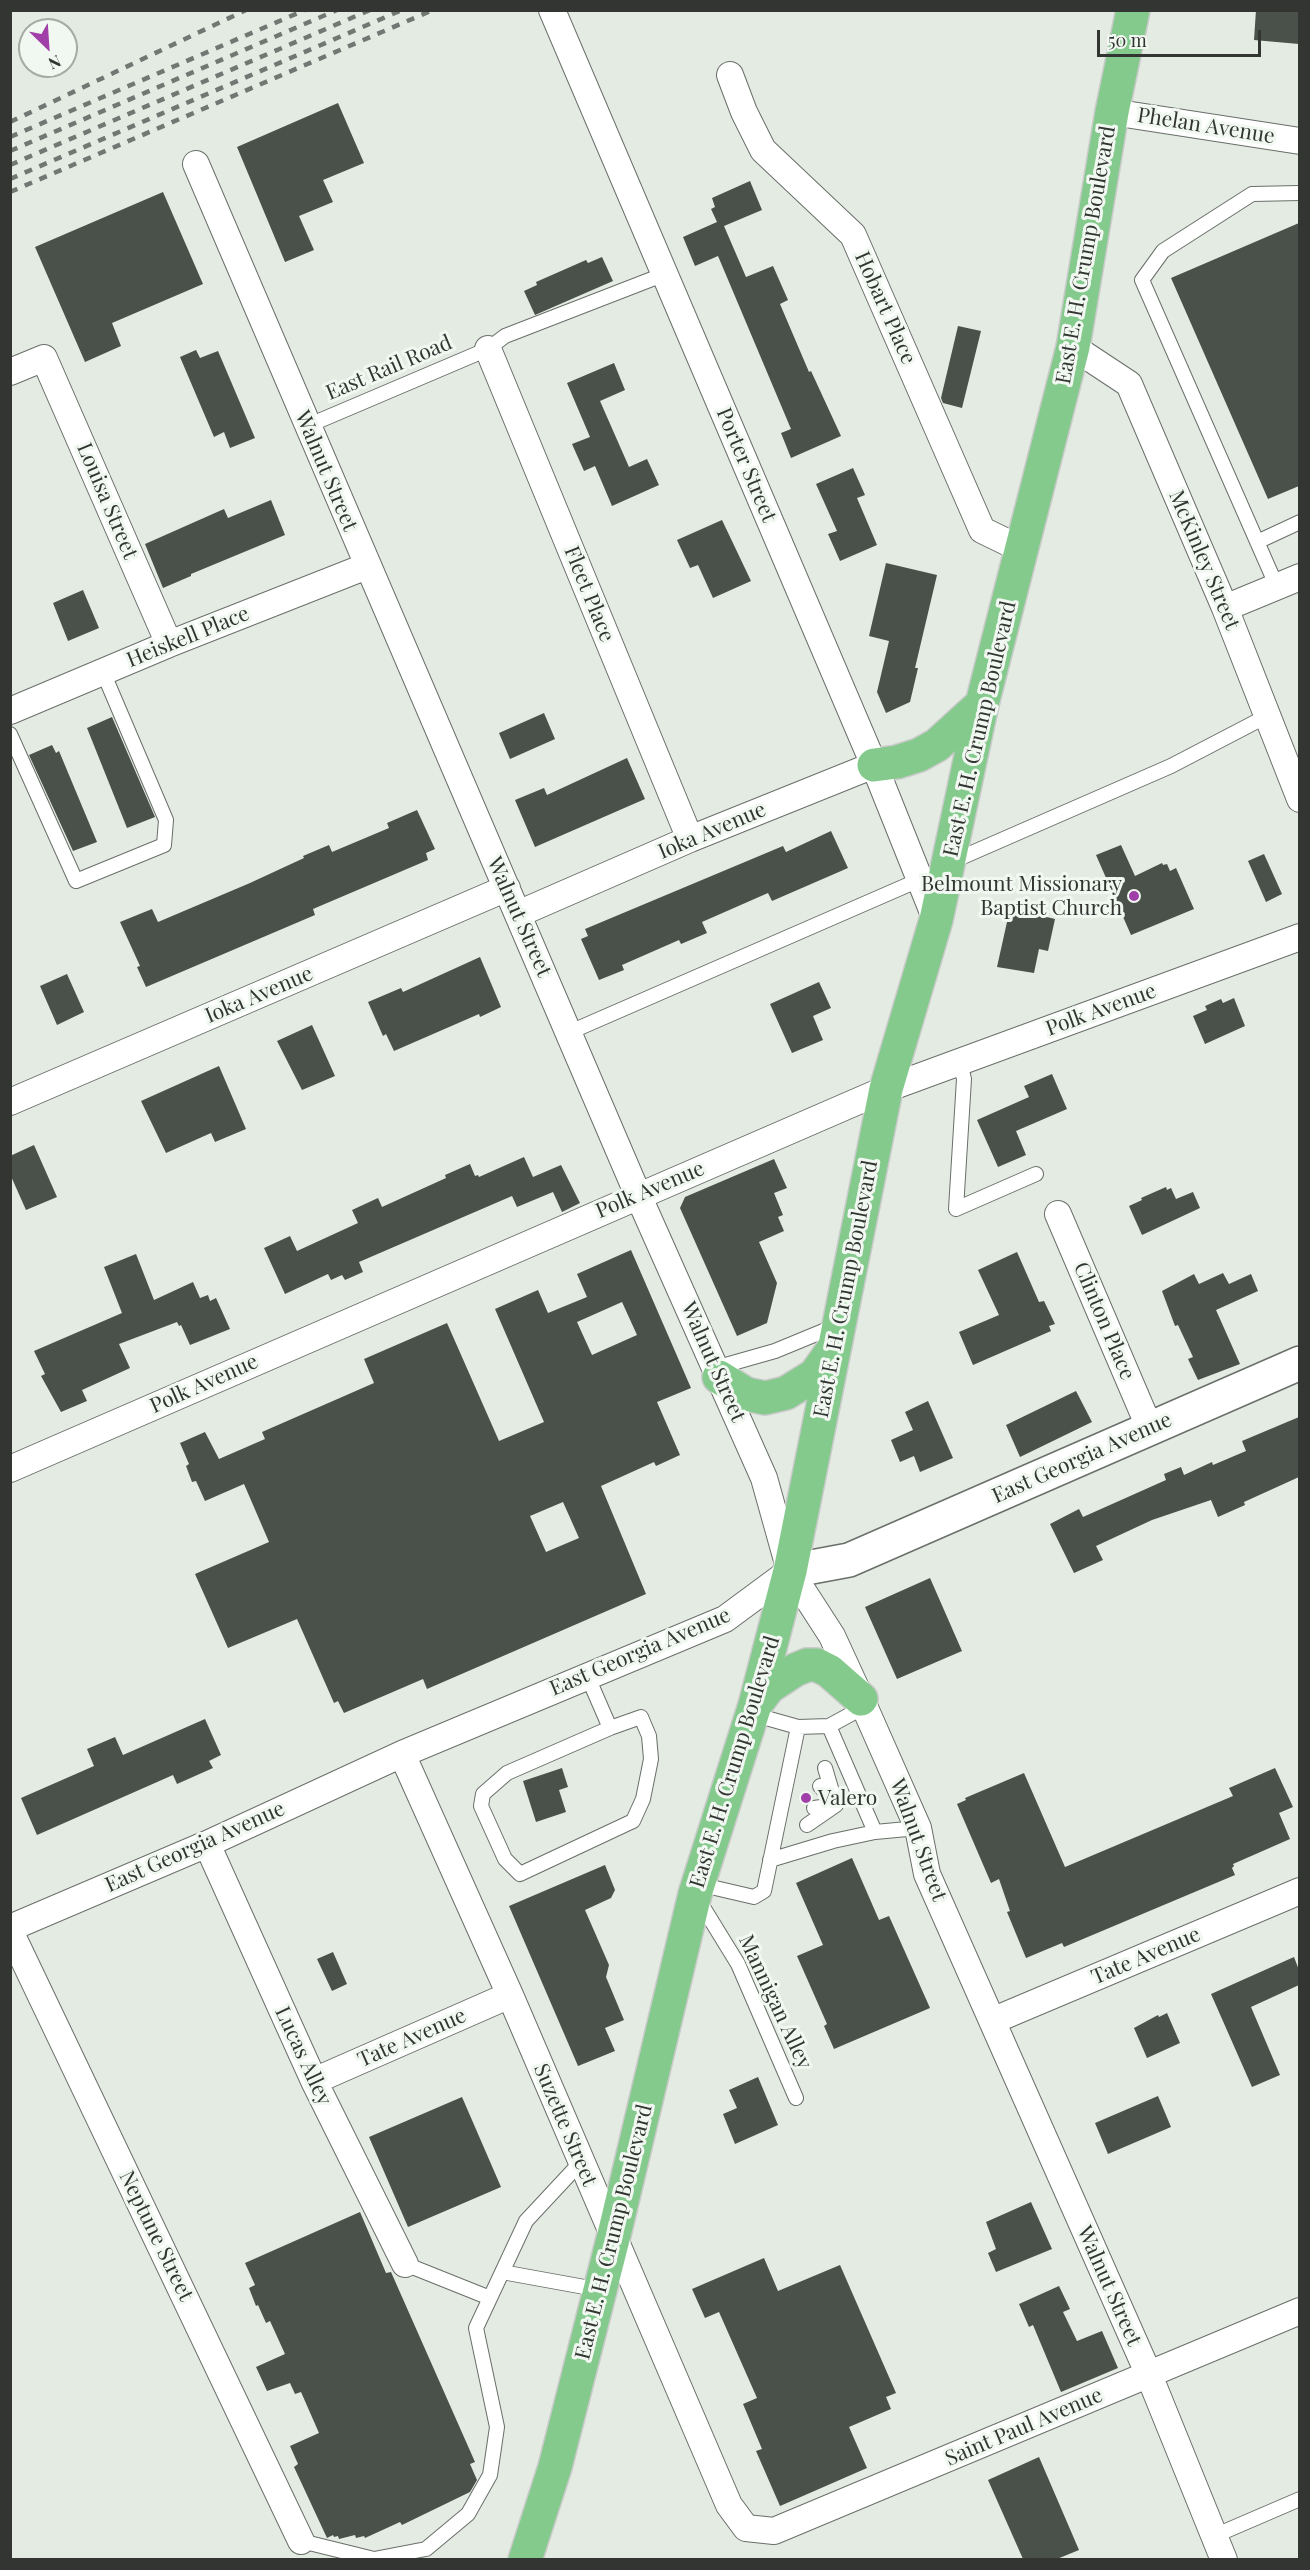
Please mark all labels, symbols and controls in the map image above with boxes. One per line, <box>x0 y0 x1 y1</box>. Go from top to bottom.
north arrow <box>18 18 78 78</box>
scale bar <box>1100 18 1264 56</box>
text: 50 m <box>1108 28 1147 52</box>
text: N <box>45 51 65 75</box>
street label: Phelan Avenue <box>1136 103 1276 149</box>
street label: East E. H. Crump Boulevard <box>1051 124 1121 386</box>
street label: Hobart Place <box>849 248 921 368</box>
street label: East Rail Road <box>322 330 456 406</box>
street label: Porter Street <box>711 404 781 526</box>
street label: Walnut Street <box>289 407 363 535</box>
street label: Louisa Street <box>71 439 143 563</box>
street label: McKinley Street <box>1163 487 1245 633</box>
street label: Fleet Place <box>558 543 620 645</box>
street label: East E. H. Crump Boulevard <box>938 599 1022 859</box>
street label: Heiskell Place <box>123 601 253 673</box>
street label: Ioka Avenue <box>654 797 770 865</box>
street label: Walnut Street <box>481 853 557 981</box>
place label: Belmount Missionary Baptist Church <box>921 871 1122 921</box>
marker: Belmount Missionary Baptist Church <box>1127 889 1141 903</box>
street label: Ioka Avenue <box>201 961 317 1029</box>
street label: Polk Avenue <box>1042 978 1160 1042</box>
street label: Polk Avenue <box>592 1156 708 1224</box>
street label: East E. H. Crump Boulevard <box>809 1158 883 1420</box>
street label: Clinton Place <box>1068 1258 1140 1384</box>
street label: Walnut Street <box>675 1298 751 1426</box>
street label: Polk Avenue <box>146 1349 262 1419</box>
street label: East Georgia Avenue <box>988 1407 1176 1509</box>
street label: East Georgia Avenue <box>546 1603 734 1701</box>
street label: East E. H. Crump Boulevard <box>685 1633 785 1891</box>
street label: Walnut Street <box>884 1775 952 1905</box>
place label: Valero <box>818 1785 877 1811</box>
marker: Valero <box>799 1791 813 1805</box>
street label: East Georgia Avenue <box>101 1796 289 1898</box>
street label: Tate Avenue <box>1088 1922 1204 1990</box>
street label: Mannigan Alley <box>733 1931 817 2073</box>
street label: Lucas Alley <box>269 2003 337 2109</box>
street label: Tate Avenue <box>354 2003 470 2073</box>
street label: Suzette Street <box>528 2060 602 2190</box>
street label: East E. H. Crump Boulevard <box>570 2102 658 2362</box>
street label: Neptune Street <box>114 2167 198 2305</box>
street label: Walnut Street <box>1071 2222 1147 2350</box>
street label: Saint Paul Avenue <box>942 2382 1106 2472</box>

